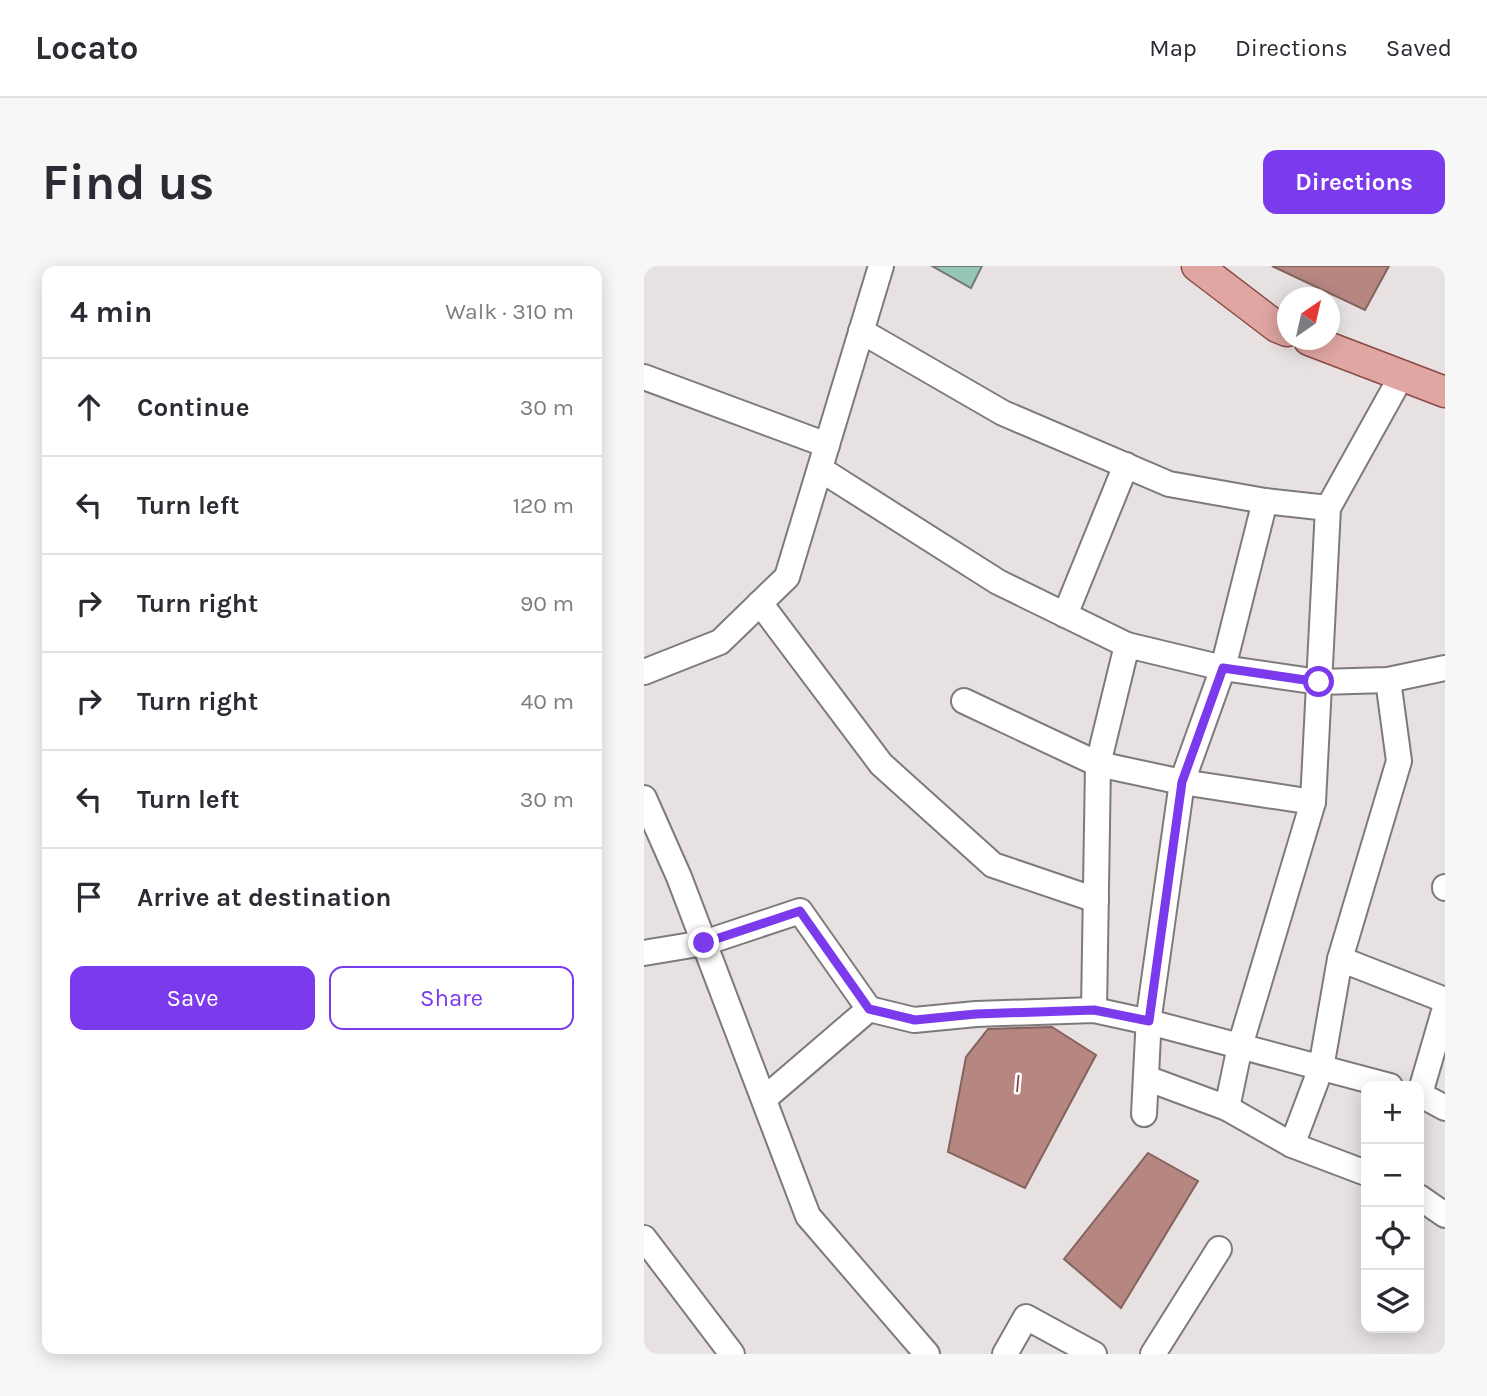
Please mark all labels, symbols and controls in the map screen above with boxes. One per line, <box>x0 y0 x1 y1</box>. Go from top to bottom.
text: Locato <box>35 29 138 67</box>
text: Map <box>1149 34 1197 62</box>
text: Directions <box>1235 34 1348 62</box>
text: Saved <box>1386 34 1452 62</box>
button: Directions <box>1263 150 1445 214</box>
text: Find us <box>42 154 214 211</box>
north arrow <box>1277 287 1340 350</box>
text: 4 min <box>70 294 152 330</box>
text: Walk · 310 m <box>445 298 574 325</box>
icon: ahead <box>70 388 108 426</box>
text: Continue <box>137 392 249 423</box>
text: 30 m <box>520 394 574 421</box>
icon: left <box>70 486 108 524</box>
text: Turn left <box>137 490 239 521</box>
text: 120 m <box>512 492 574 519</box>
icon: right <box>70 584 108 622</box>
text: Turn right <box>137 588 258 619</box>
text: 90 m <box>520 590 574 617</box>
route start <box>1303 666 1334 697</box>
icon: right <box>70 682 108 720</box>
text: Turn right <box>137 686 258 717</box>
text: 40 m <box>521 688 574 715</box>
icon: left <box>70 780 108 818</box>
text: Turn left <box>137 784 239 815</box>
text: 30 m <box>520 786 574 813</box>
icon: arrive <box>70 878 108 916</box>
text: Arrive at destination <box>137 882 391 913</box>
route end <box>688 927 719 958</box>
button: Save <box>70 966 315 1030</box>
button: Share <box>329 966 574 1030</box>
water label: l <box>1014 1070 1020 1098</box>
map controls <box>1361 1081 1424 1333</box>
button: + <box>1361 1081 1424 1144</box>
button: − <box>1361 1144 1424 1207</box>
button: locate <box>1361 1207 1424 1270</box>
button: layers <box>1361 1270 1424 1333</box>

